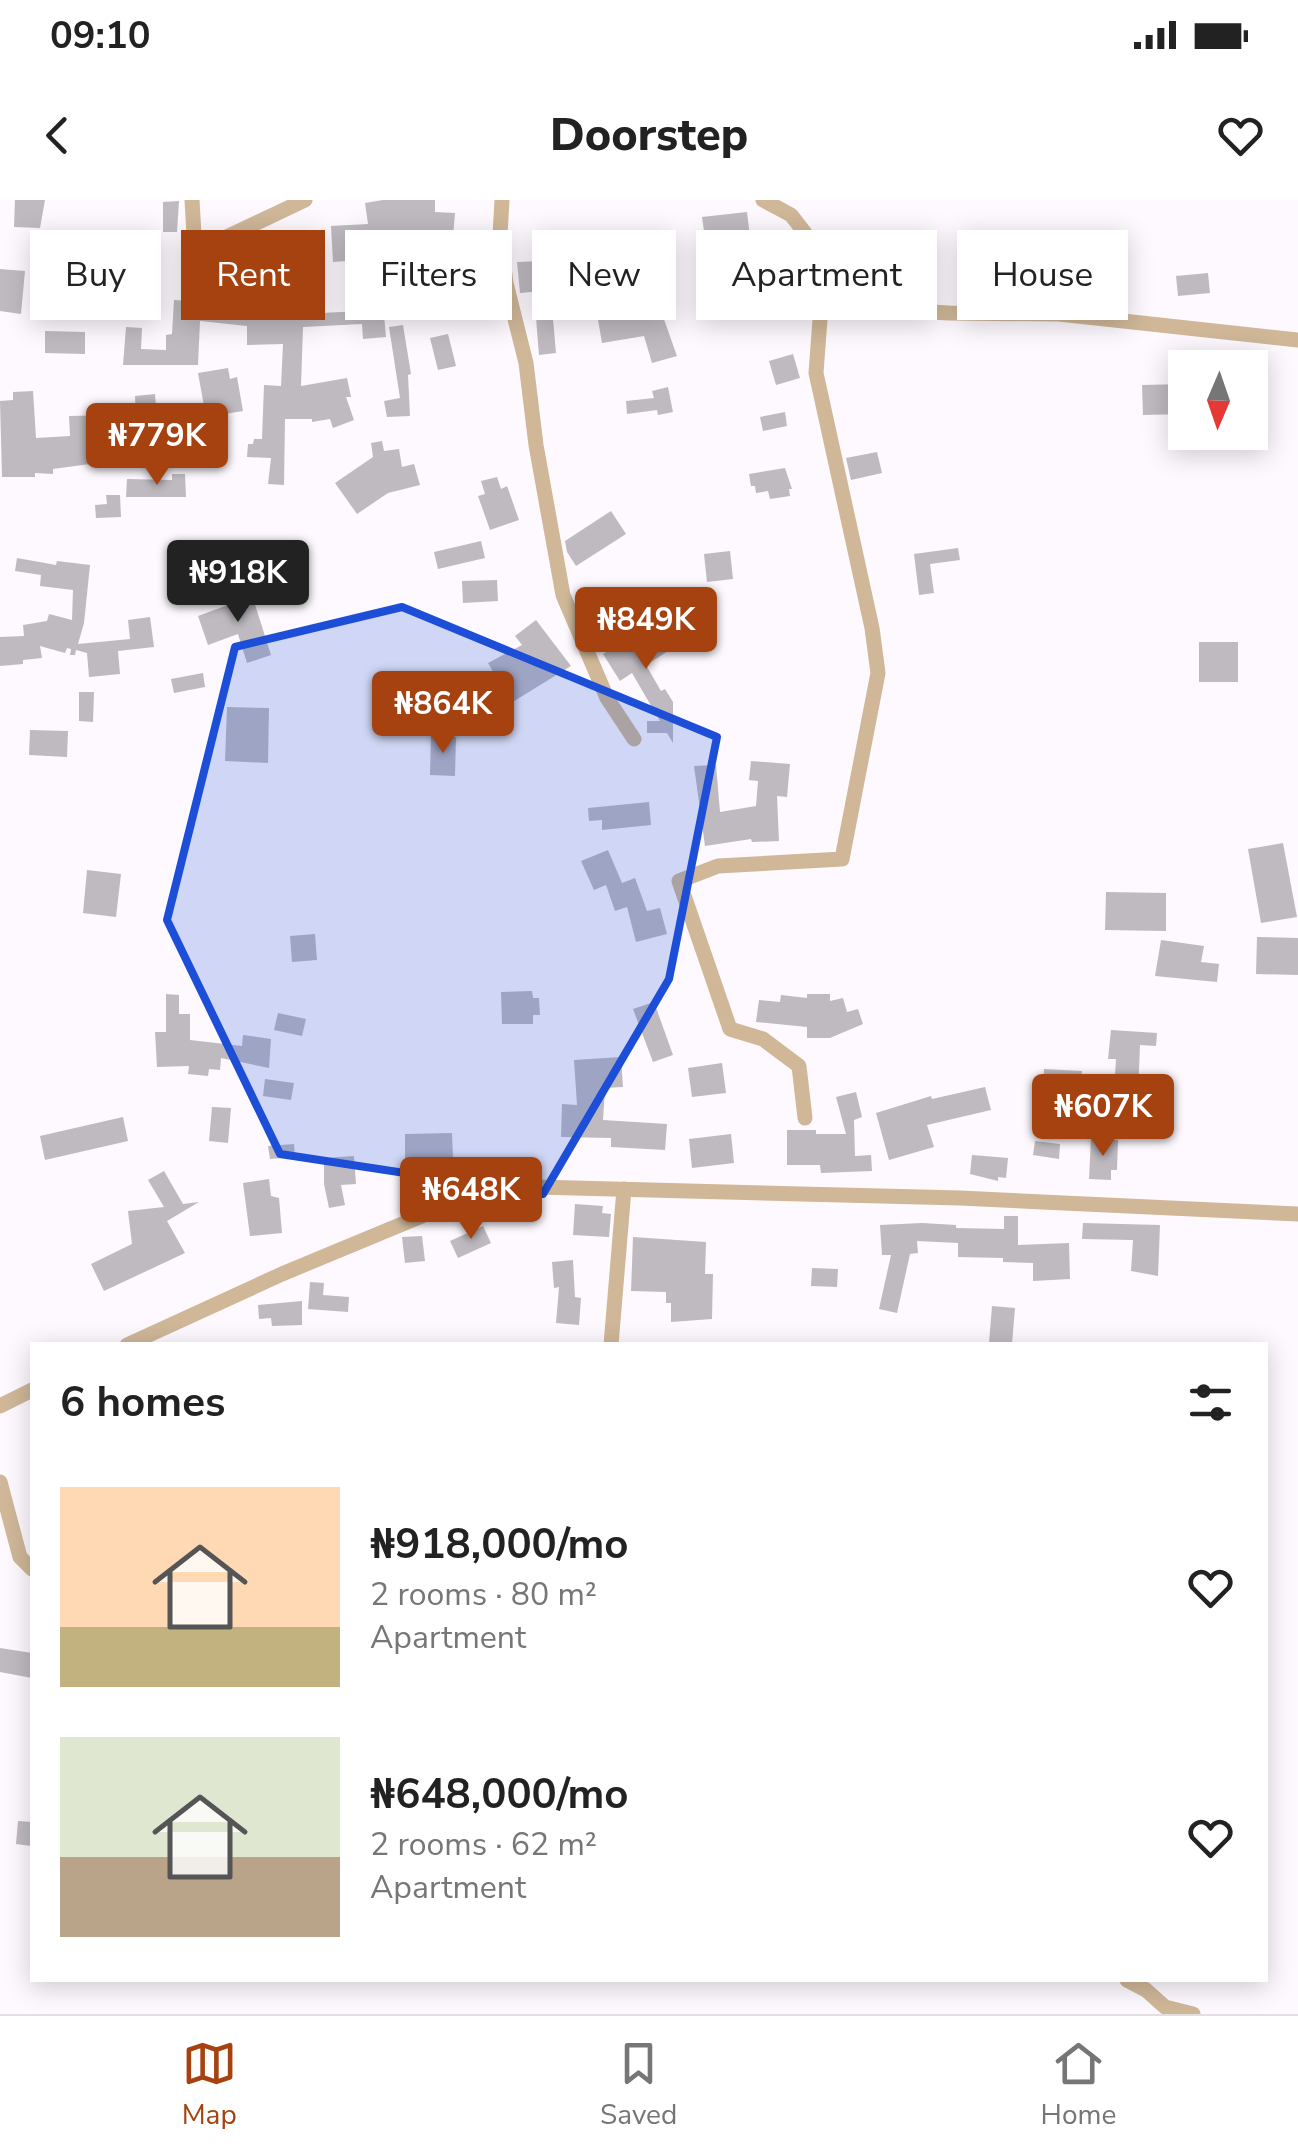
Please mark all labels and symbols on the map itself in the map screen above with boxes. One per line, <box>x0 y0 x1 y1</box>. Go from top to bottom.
north arrow <box>1168 350 1268 450</box>
pin: ₦779K <box>87 403 227 488</box>
pin: ₦918K <box>168 540 308 625</box>
pin: ₦849K <box>576 587 716 672</box>
pin: ₦864K <box>373 671 513 756</box>
pin: ₦607K <box>1033 1074 1173 1159</box>
pin: ₦648K <box>401 1157 541 1242</box>

